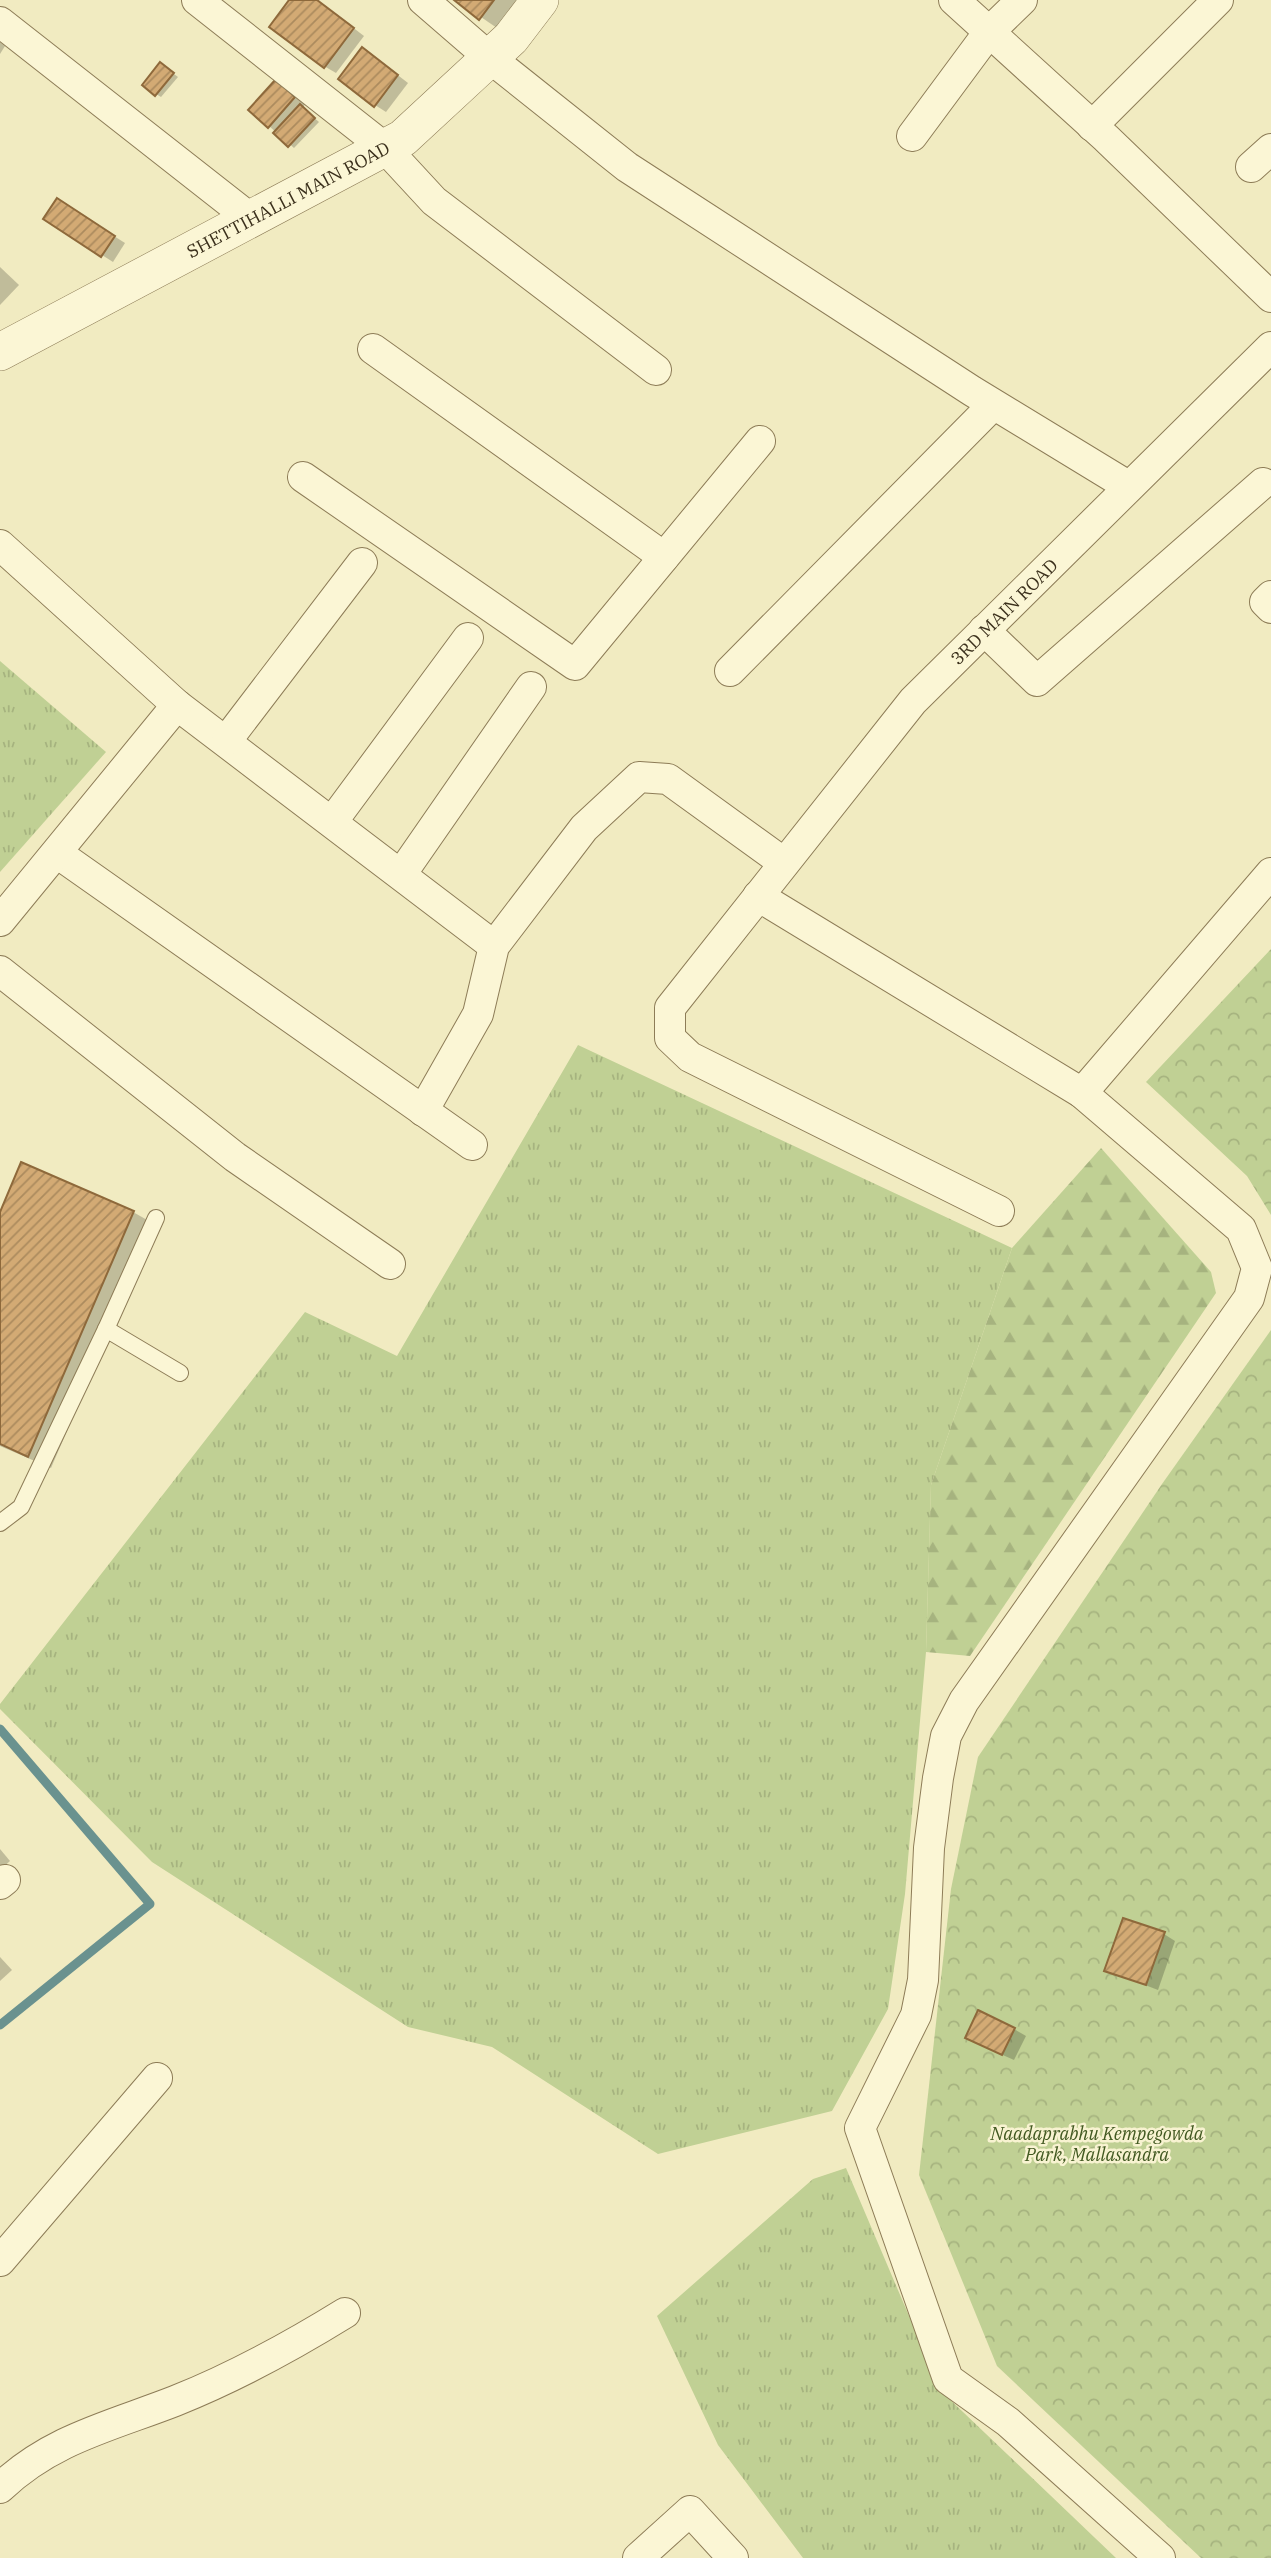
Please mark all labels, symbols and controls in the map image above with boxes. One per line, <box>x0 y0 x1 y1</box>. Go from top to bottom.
street label: SHETTIHALLI MAIN ROAD <box>182 136 393 262</box>
street label: 3RD MAIN ROAD <box>945 553 1062 669</box>
park label: Naadaprabhu Kempegowda Park, Mallasandra <box>989 2122 1204 2166</box>

